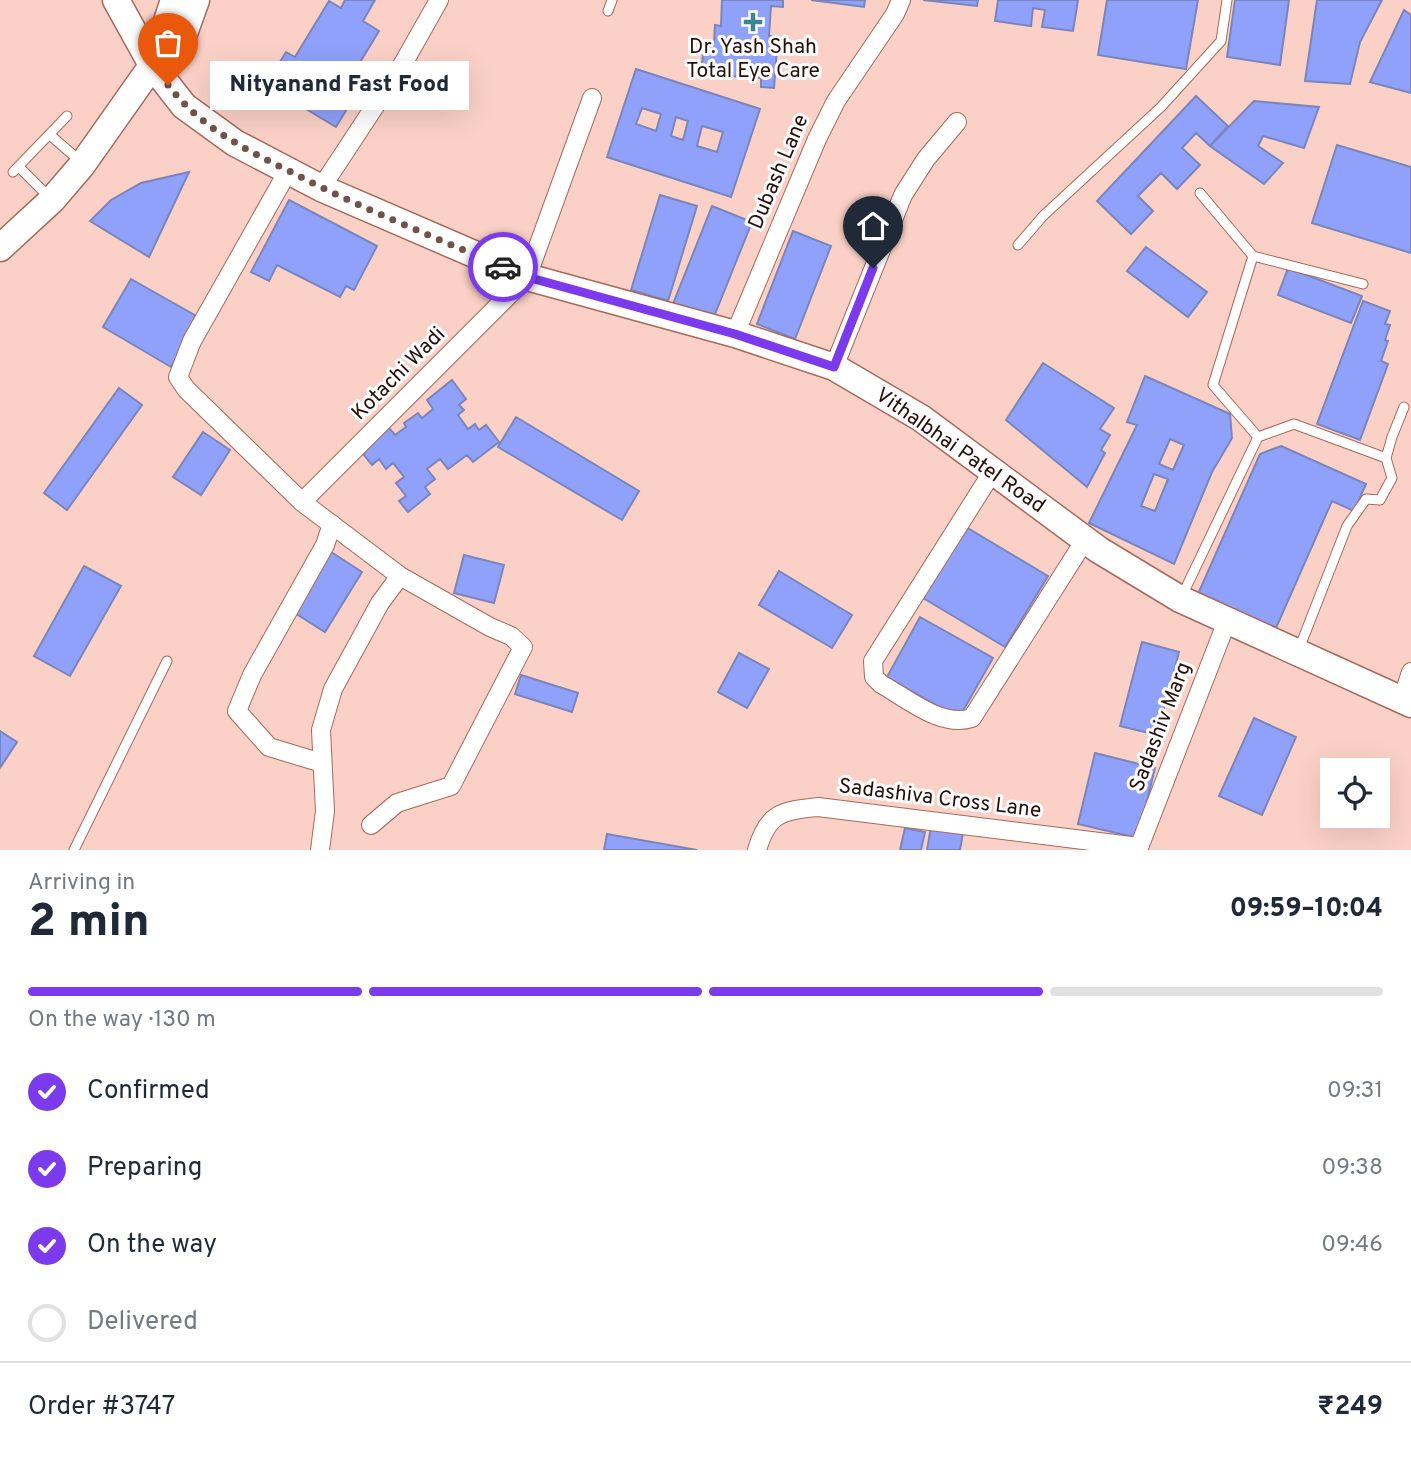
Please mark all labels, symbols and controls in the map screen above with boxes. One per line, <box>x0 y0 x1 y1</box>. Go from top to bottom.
marker: Dr. Yash Shah Total Eye Care <box>743 12 763 32</box>
pin <box>138 13 198 85</box>
icon: bag <box>149 24 187 62</box>
place label: Dr. Yash Shah Total Eye Care <box>686 34 820 85</box>
callout: Nityanand Fast Food <box>210 60 469 110</box>
text: Nityanand Fast Food <box>230 71 449 100</box>
street label: Dubash Lane <box>743 110 815 234</box>
pin <box>843 196 903 268</box>
icon: home <box>854 207 892 245</box>
courier <box>468 232 538 302</box>
icon: car <box>484 248 522 286</box>
street label: Kotachi Wadi <box>346 321 452 427</box>
street label: Vithalbhai Patel Road <box>870 382 1050 520</box>
street label: Sadashiv Marg <box>1124 658 1198 796</box>
map controls <box>1320 758 1390 828</box>
button: locate <box>1320 758 1390 828</box>
street label: Sadashiva Cross Lane <box>837 773 1043 825</box>
text: Arriving in <box>28 869 135 898</box>
text: 09:59–10:04 <box>1230 893 1383 926</box>
text: 2 min <box>28 894 150 953</box>
text: On the way · 130 m <box>28 1006 216 1035</box>
icon: check <box>28 1073 66 1111</box>
text: Confirmed <box>87 1075 210 1108</box>
text: 09:31 <box>1327 1077 1383 1106</box>
icon: check <box>28 1150 66 1188</box>
text: Preparing <box>87 1152 202 1185</box>
text: 09:38 <box>1321 1154 1383 1183</box>
icon: check <box>28 1227 66 1265</box>
text: On the way <box>87 1229 217 1262</box>
text: 09:46 <box>1321 1231 1383 1260</box>
text: Delivered <box>87 1306 198 1339</box>
text: Order #3747 <box>28 1391 175 1424</box>
text: ₹249 <box>1317 1391 1383 1424</box>

